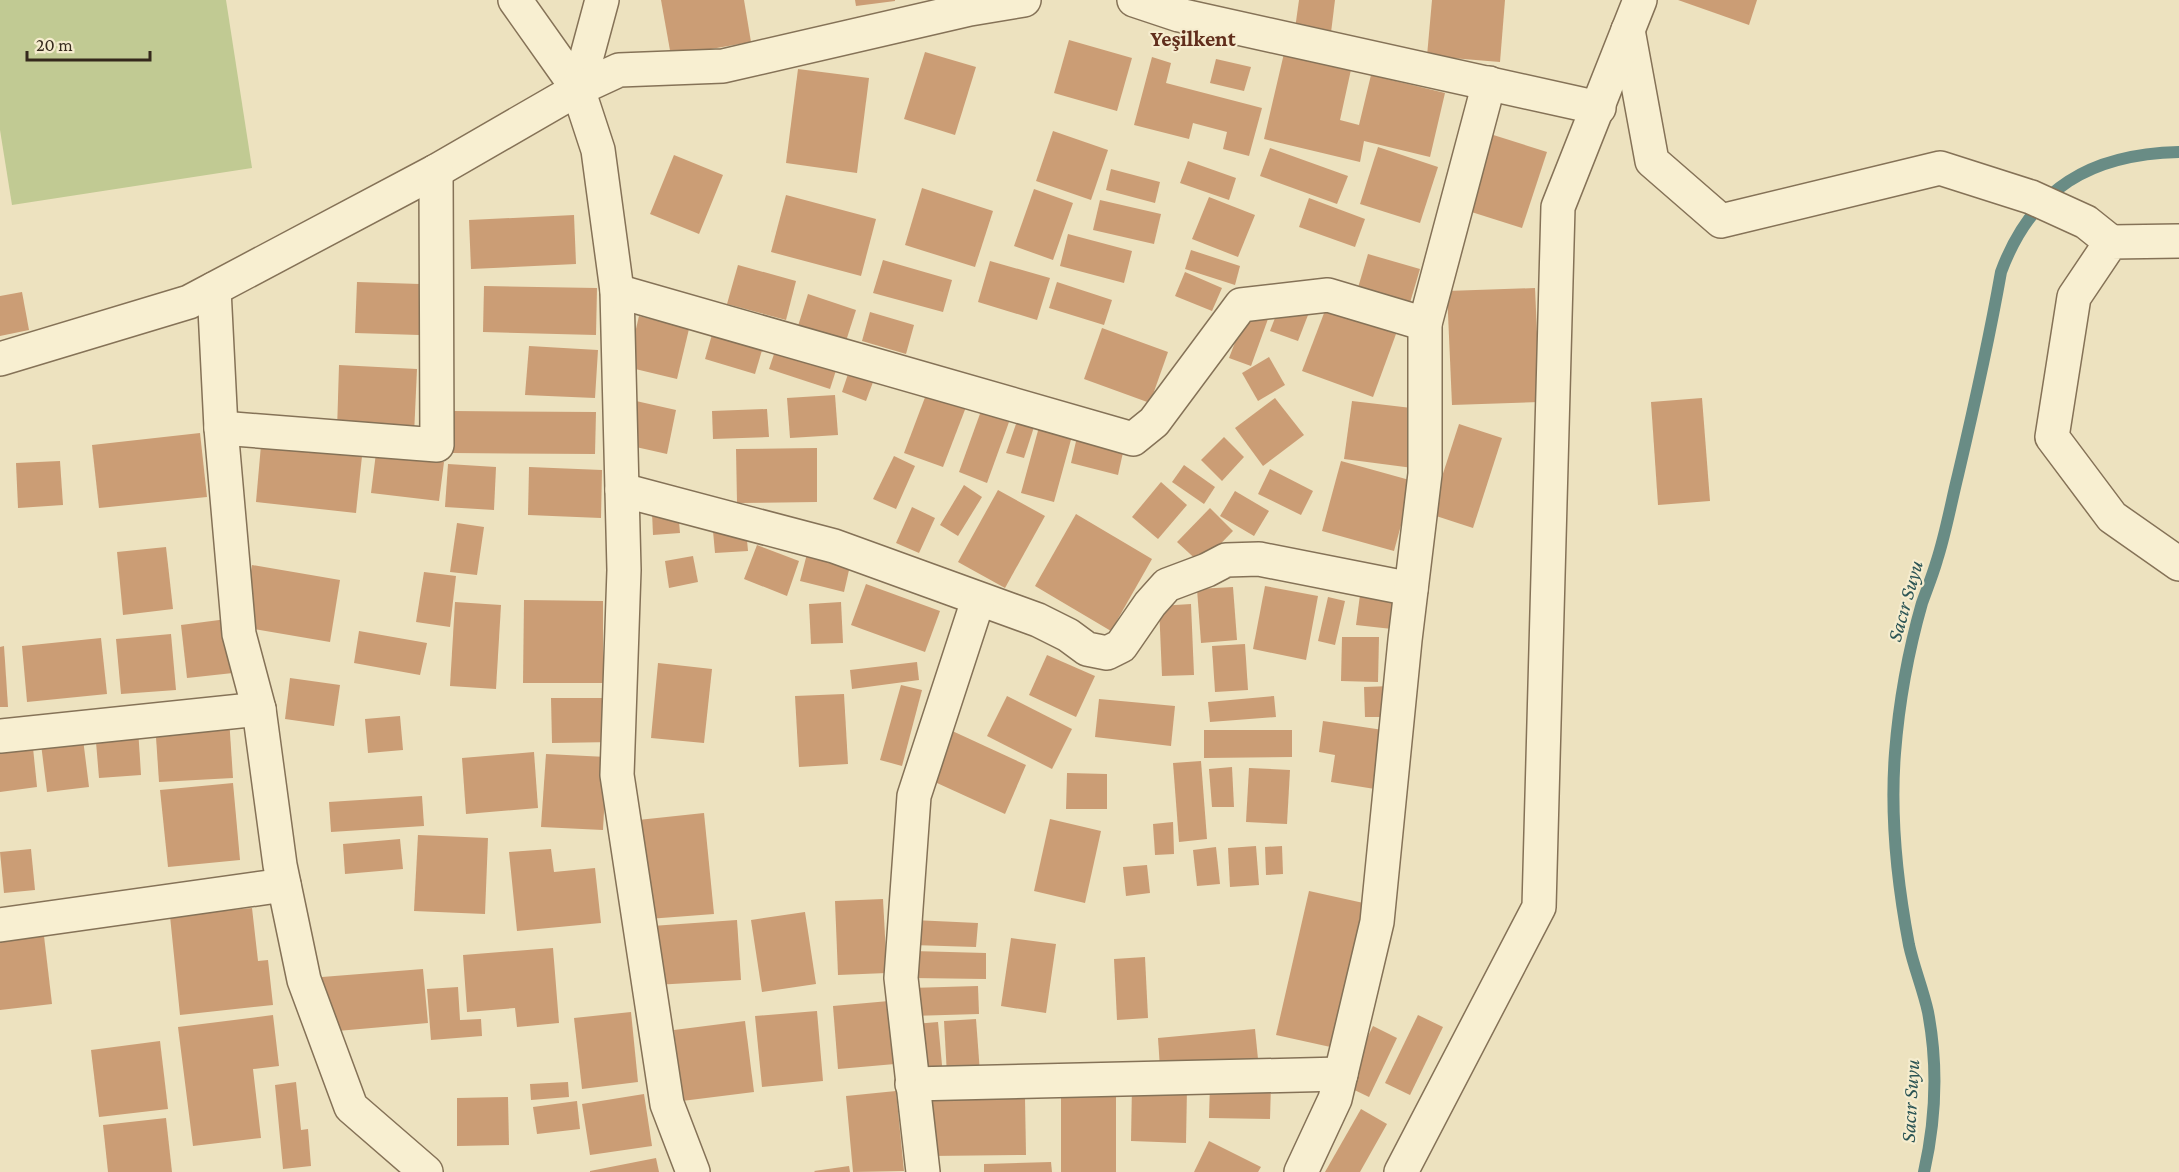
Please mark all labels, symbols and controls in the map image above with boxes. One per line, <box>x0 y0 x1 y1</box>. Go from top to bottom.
scale bar <box>27 24 150 62</box>
district label: Yeşilkent <box>1150 26 1237 51</box>
text: 20 m <box>36 35 73 55</box>
water label: Sacır Suyu <box>1882 558 1928 644</box>
water label: Sacır Suyu <box>1896 1059 1924 1143</box>

